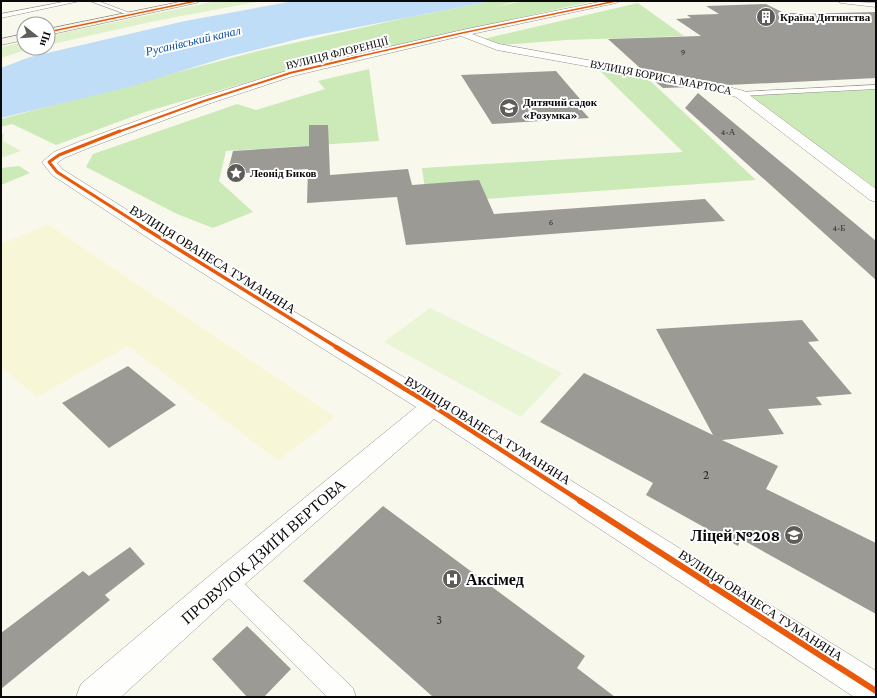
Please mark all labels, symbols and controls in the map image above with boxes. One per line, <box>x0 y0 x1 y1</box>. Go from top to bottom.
building icon: Країна Дитинства <box>755 6 777 28</box>
place label: Країна Дитинства <box>780 11 871 23</box>
north arrow <box>16 16 56 56</box>
water label: Русанівський канал <box>143 23 242 59</box>
text: Пн <box>37 30 53 48</box>
street label: ВУЛИЦЯ ФЛОРЕНЦІЇ <box>285 34 390 72</box>
house number: 9 <box>681 47 686 57</box>
street label: ВУЛИЦЯ БОРИСА МАРТОСА <box>589 57 733 97</box>
place label: Дитячий садок «Розумка» <box>523 96 598 121</box>
school or university icon: Дитячий садок «Розумка» <box>498 97 520 119</box>
house number: 4-А <box>721 127 736 137</box>
place icon: Леонід Биков <box>225 162 247 184</box>
place label: Леонід Биков <box>250 167 317 179</box>
street label: ВУЛИЦЯ ОВАНЕСА ТУМАНЯНА <box>127 202 299 317</box>
house number: 6 <box>549 217 554 227</box>
house number: 4-Б <box>832 223 846 233</box>
street label: ВУЛИЦЯ ОВАНЕСА ТУМАНЯНА <box>402 373 574 488</box>
house number: 2 <box>703 467 709 482</box>
street label: ПРОВУЛОК ДЗИҐИ ВЕРТОВА <box>178 475 350 628</box>
school or university icon: Ліцей №208 <box>783 524 805 546</box>
place label: Ліцей №208 <box>691 527 780 544</box>
street label: ВУЛИЦЯ ОВАНЕСА ТУМАНЯНА <box>676 547 846 665</box>
hospital icon: Аксімед <box>441 568 463 590</box>
place label: Аксімед <box>466 571 524 588</box>
house number: 3 <box>436 612 442 627</box>

